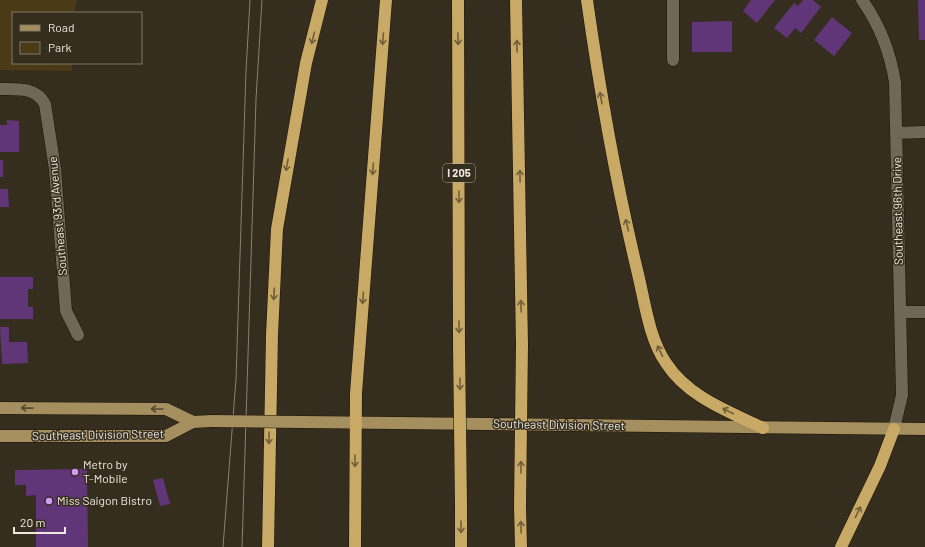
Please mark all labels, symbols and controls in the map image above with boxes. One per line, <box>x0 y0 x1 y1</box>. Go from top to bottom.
legend <box>12 12 142 64</box>
text: Road <box>48 20 75 34</box>
one-way arrow <box>308 31 316 44</box>
one-way arrow <box>379 32 386 45</box>
one-way arrow <box>454 32 462 45</box>
text: Park <box>48 40 72 54</box>
one-way arrow <box>513 40 521 53</box>
one-way arrow <box>597 92 605 105</box>
street label: Southeast 93rd Avenue <box>45 156 69 276</box>
street label: Southeast 96th Drive <box>889 157 905 265</box>
one-way arrow <box>283 158 291 171</box>
one-way arrow <box>370 162 377 175</box>
road number: I 205 <box>443 164 475 182</box>
one-way arrow <box>516 170 524 183</box>
one-way arrow <box>455 190 463 203</box>
one-way arrow <box>622 219 630 232</box>
one-way arrow <box>270 287 277 300</box>
one-way arrow <box>360 291 367 304</box>
one-way arrow <box>517 300 525 313</box>
one-way arrow <box>455 320 463 333</box>
one-way arrow <box>656 345 663 357</box>
one-way arrow <box>456 377 464 390</box>
one-way arrow <box>21 404 34 412</box>
one-way arrow <box>151 405 164 413</box>
one-way arrow <box>722 407 734 414</box>
street label: Southeast Division Street <box>493 416 625 432</box>
street label: Southeast Division Street <box>32 426 164 442</box>
one-way arrow <box>265 431 273 444</box>
one-way arrow <box>351 454 359 467</box>
place label: Metro by T-Mobile <box>83 457 128 485</box>
one-way arrow <box>517 461 525 474</box>
marker: Metro by T-Mobile <box>70 467 80 477</box>
place label: Miss Saigon Bistro <box>57 493 152 507</box>
marker: Miss Saigon Bistro <box>44 496 54 506</box>
one-way arrow <box>855 506 862 518</box>
scale bar <box>14 509 65 535</box>
text: 20 m <box>20 515 46 529</box>
one-way arrow <box>457 520 465 533</box>
one-way arrow <box>517 521 525 534</box>

